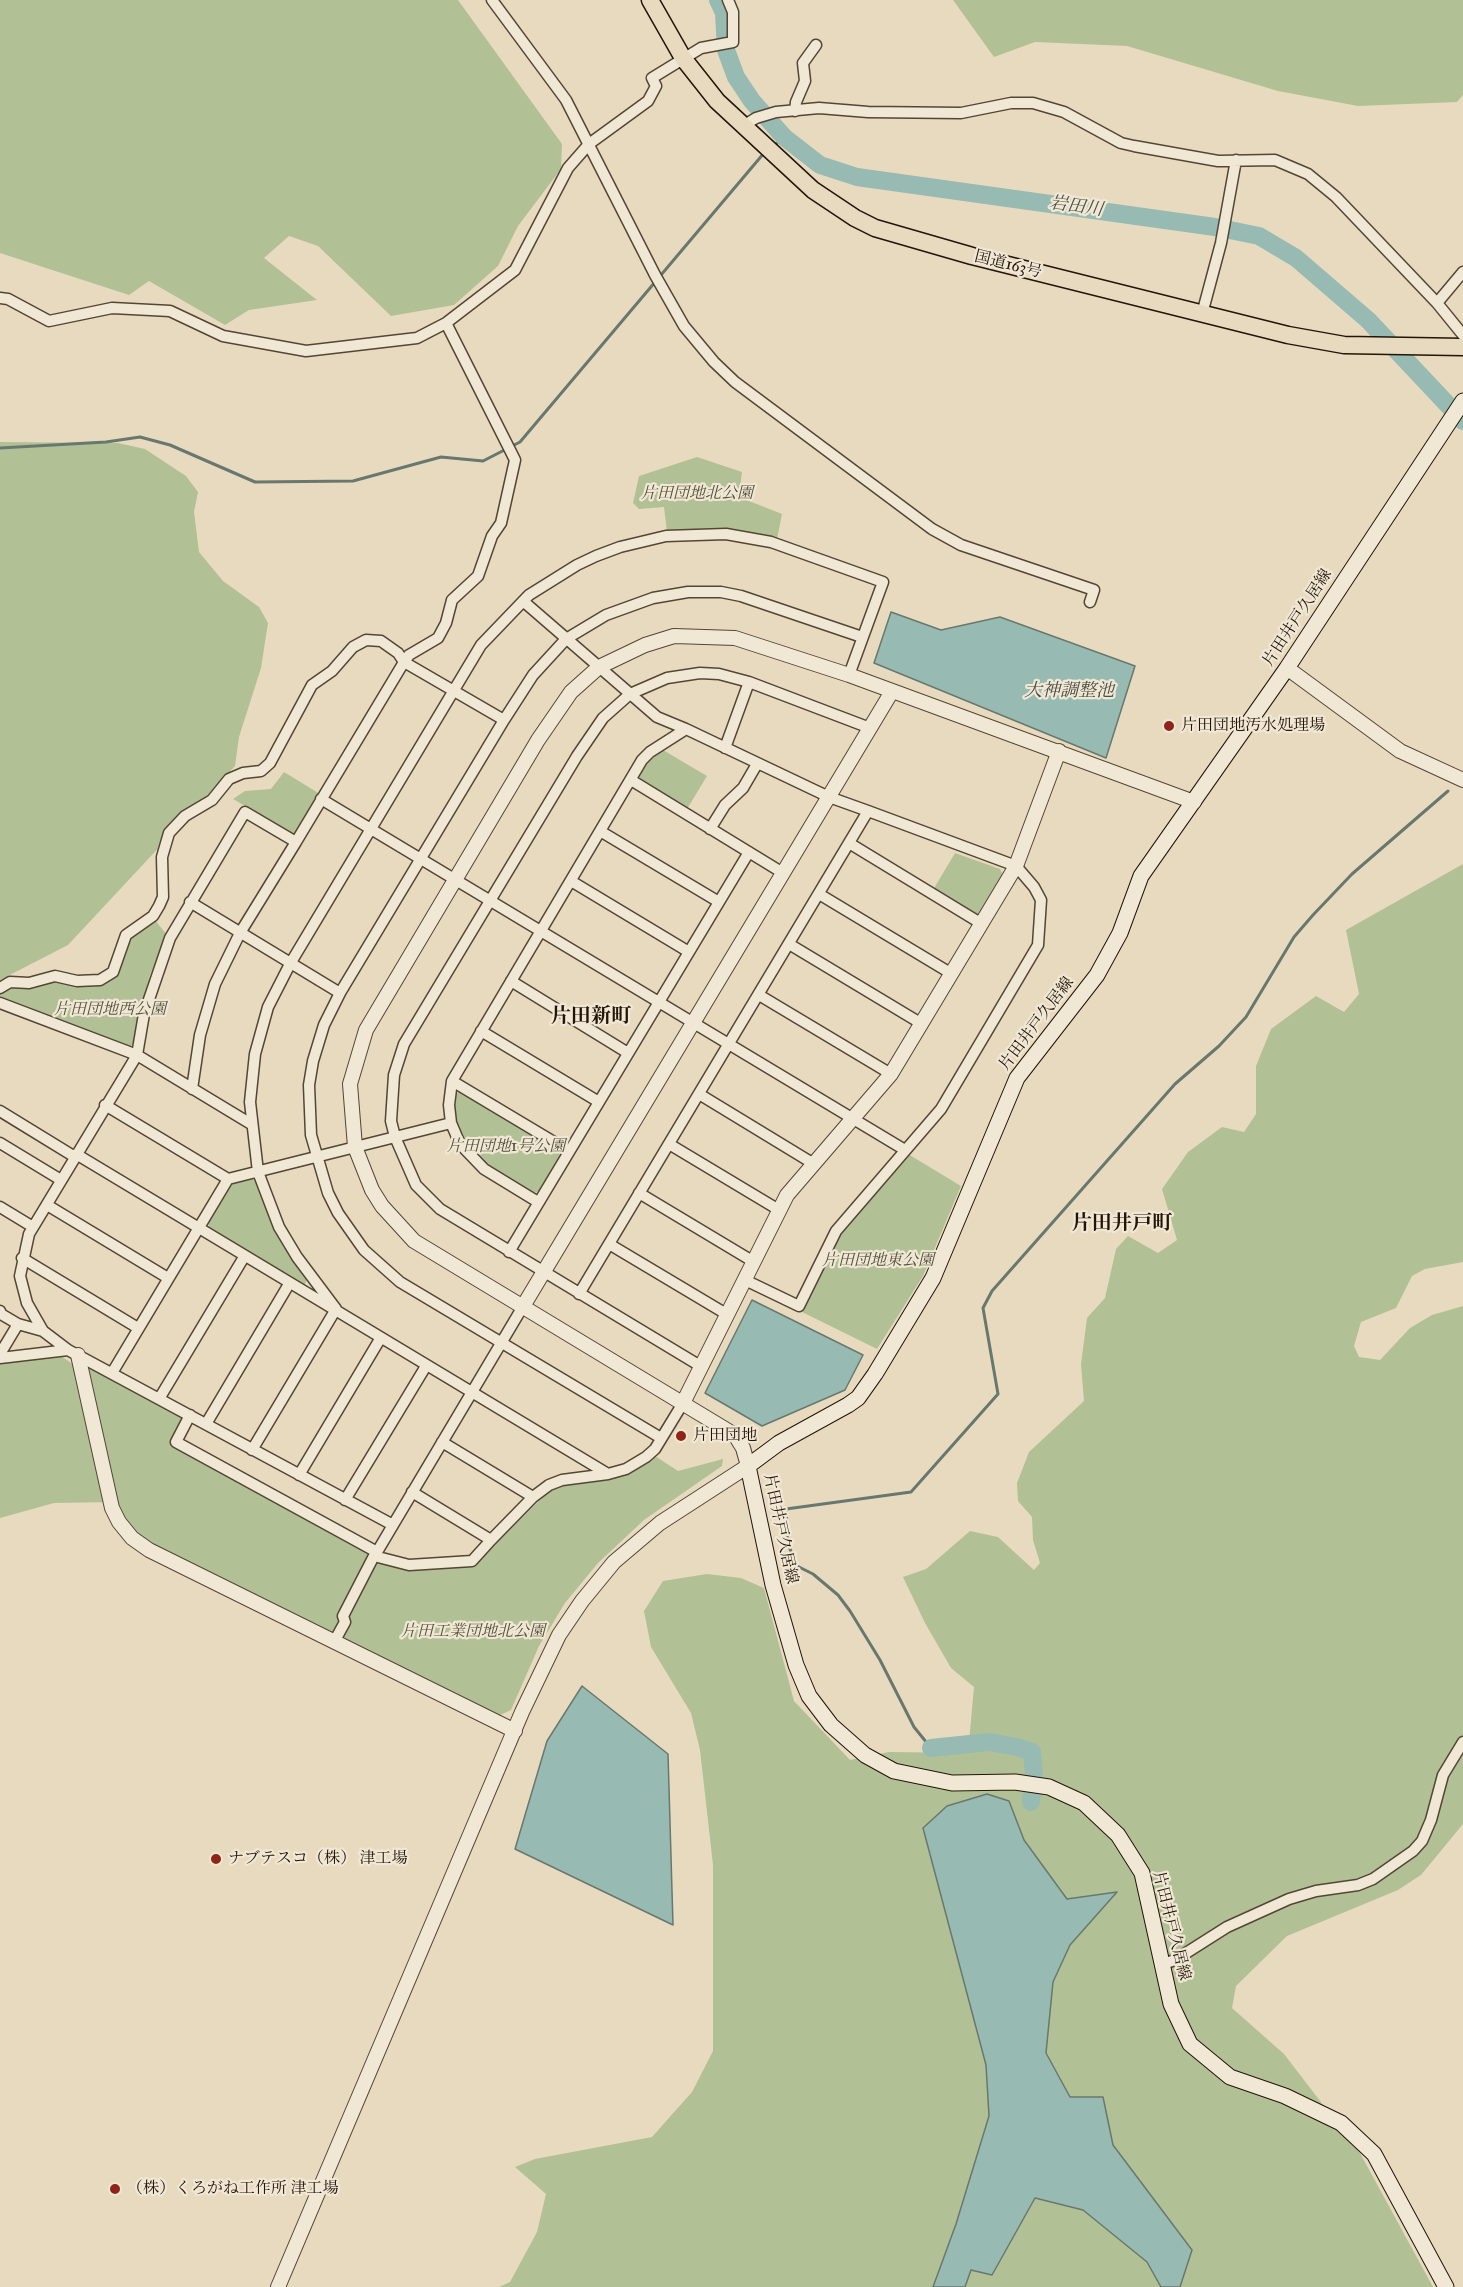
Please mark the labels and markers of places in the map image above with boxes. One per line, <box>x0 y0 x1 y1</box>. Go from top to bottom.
place label: 片田団地汚水処理場 <box>1181 716 1325 736</box>
marker: 片田団地汚水処理場 <box>1162 719 1176 733</box>
place label: 片田団地 <box>693 1426 757 1446</box>
marker: 片田団地 <box>674 1429 688 1443</box>
place label: ナブテスコ（株） 津工場 <box>228 1849 407 1869</box>
marker: ナブテスコ（株） 津工場 <box>209 1852 223 1866</box>
place label: （株）くろがね工作所 津工場 <box>127 2179 338 2199</box>
marker: （株）くろがね工作所 津工場 <box>108 2182 122 2196</box>

